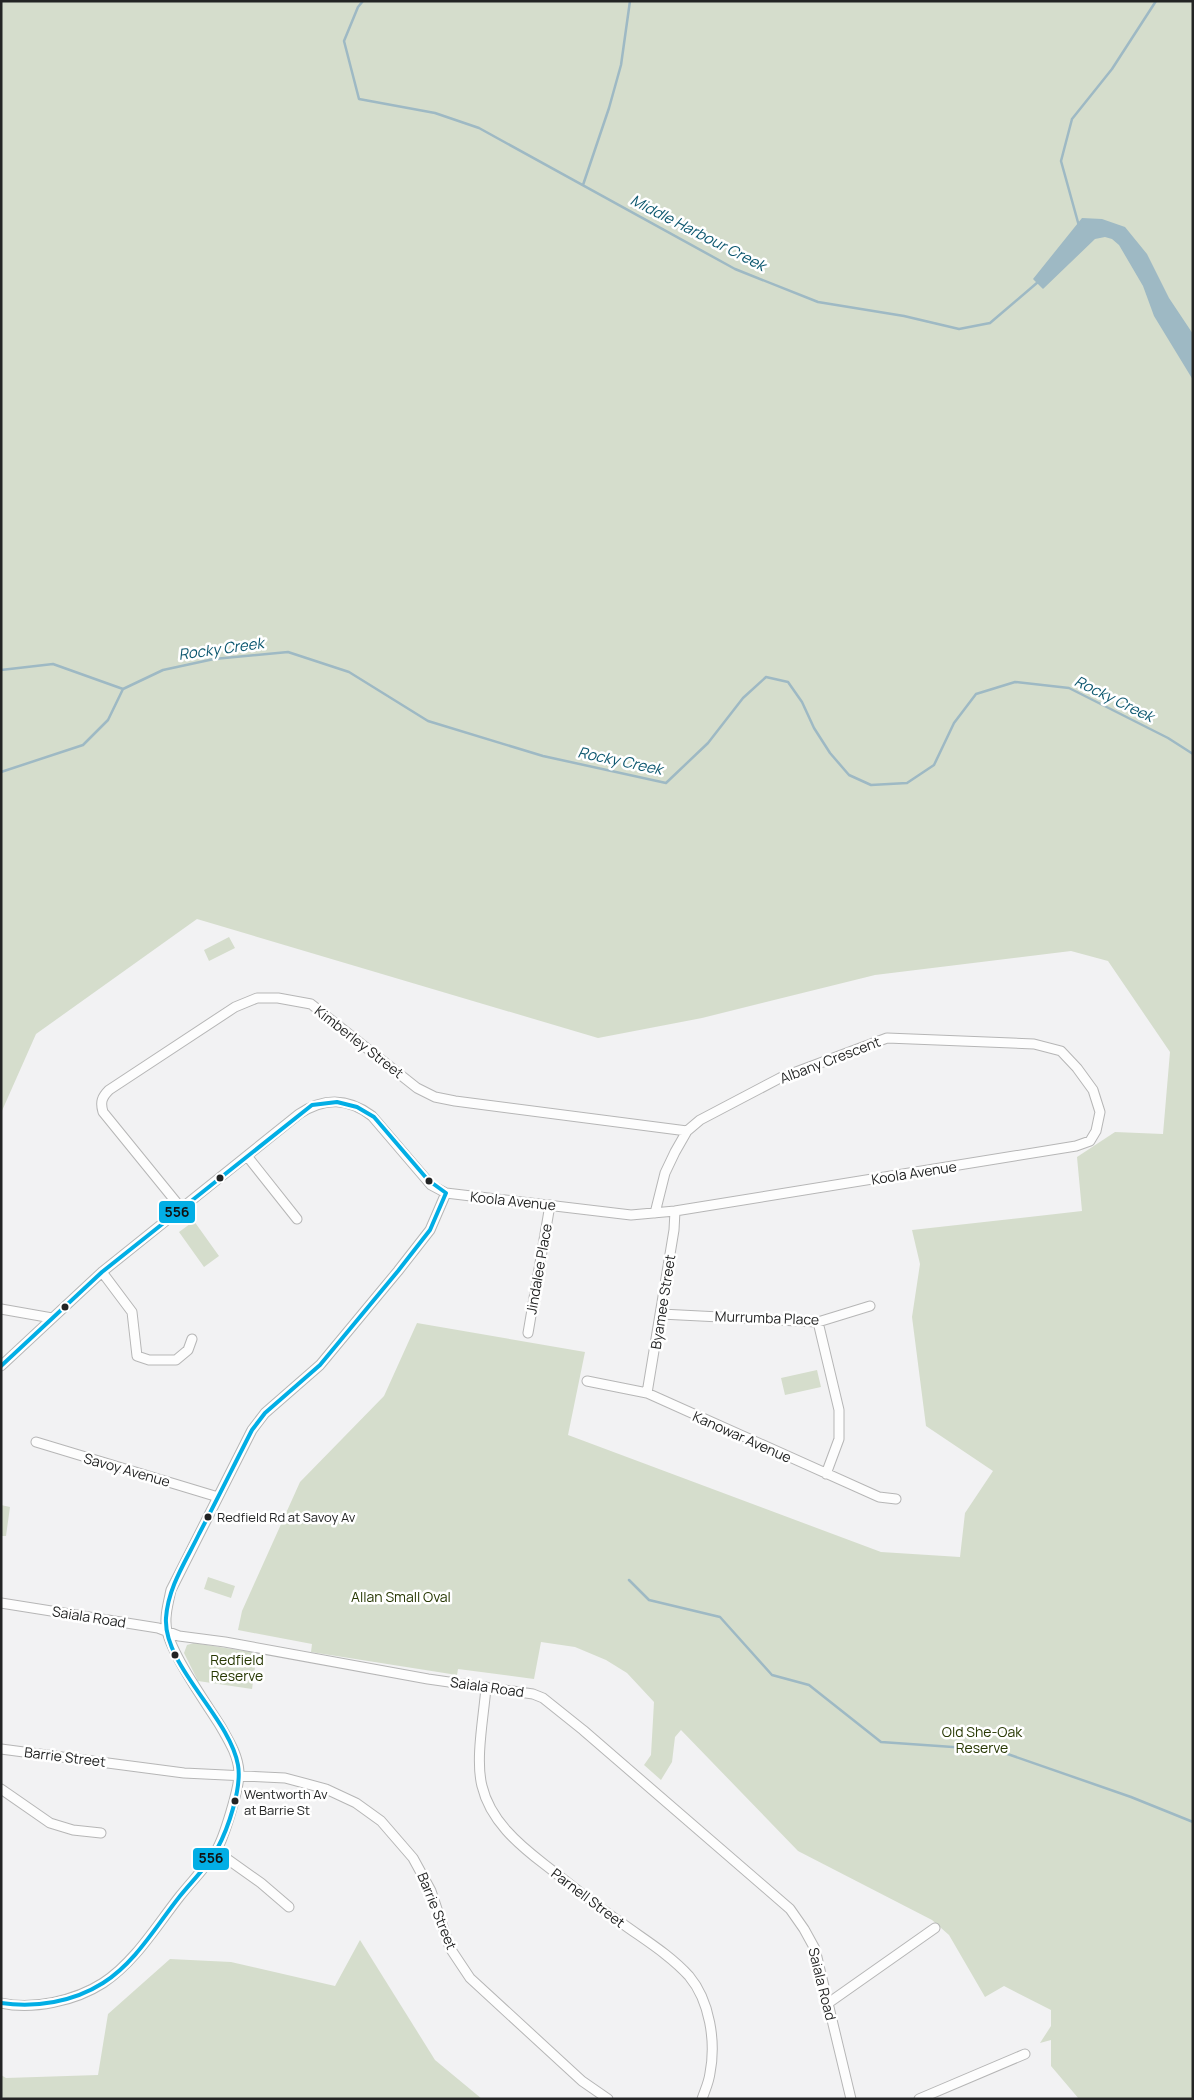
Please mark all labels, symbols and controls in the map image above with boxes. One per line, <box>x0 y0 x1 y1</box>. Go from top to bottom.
water label: Middle Harbour Creek <box>627 189 772 277</box>
water label: Rocky Creek <box>177 632 267 665</box>
water label: Rocky Creek <box>1071 670 1160 728</box>
water label: Rocky Creek <box>576 741 667 780</box>
street label: Kimberley Street <box>311 1001 408 1082</box>
street label: Albany Crescent <box>777 1031 883 1087</box>
street label: Koola Avenue <box>870 1156 958 1189</box>
unlabelled marker <box>215 1173 225 1183</box>
unlabelled marker <box>424 1176 434 1186</box>
street label: Koola Avenue <box>469 1187 557 1214</box>
line badge: 556 <box>158 1200 196 1224</box>
text: 556 <box>164 1202 190 1221</box>
street label: Jindalee Place <box>521 1222 556 1316</box>
street label: Byamee Street <box>646 1253 679 1351</box>
unlabelled marker <box>60 1302 70 1312</box>
street label: Murrumba Place <box>714 1306 820 1329</box>
street label: Kanowar Avenue <box>690 1406 795 1467</box>
street label: Savoy Avenue <box>82 1448 173 1491</box>
place label: Redfield Rd at Savoy Av <box>217 1508 356 1526</box>
marker: Redfield Rd at Savoy Av <box>203 1512 213 1522</box>
park label: Allan Small Oval <box>351 1587 451 1606</box>
street label: Saiala Road <box>51 1601 127 1632</box>
unlabelled marker <box>170 1650 180 1660</box>
park label: Redfield Reserve <box>210 1650 264 1685</box>
street label: Saiala Road <box>449 1672 525 1701</box>
park label: Old She-Oak Reserve <box>942 1722 1023 1757</box>
street label: Barrie Street <box>23 1742 107 1771</box>
place label: Wentworth Av at Barrie St <box>244 1785 328 1819</box>
marker: Wentworth Av at Barrie St <box>230 1796 240 1806</box>
line badge: 556 <box>192 1847 230 1871</box>
text: 556 <box>198 1848 224 1867</box>
street label: Parnell Street <box>547 1864 629 1932</box>
street label: Barrie Street <box>413 1869 462 1953</box>
street label: Saiala Road <box>804 1945 841 2022</box>

